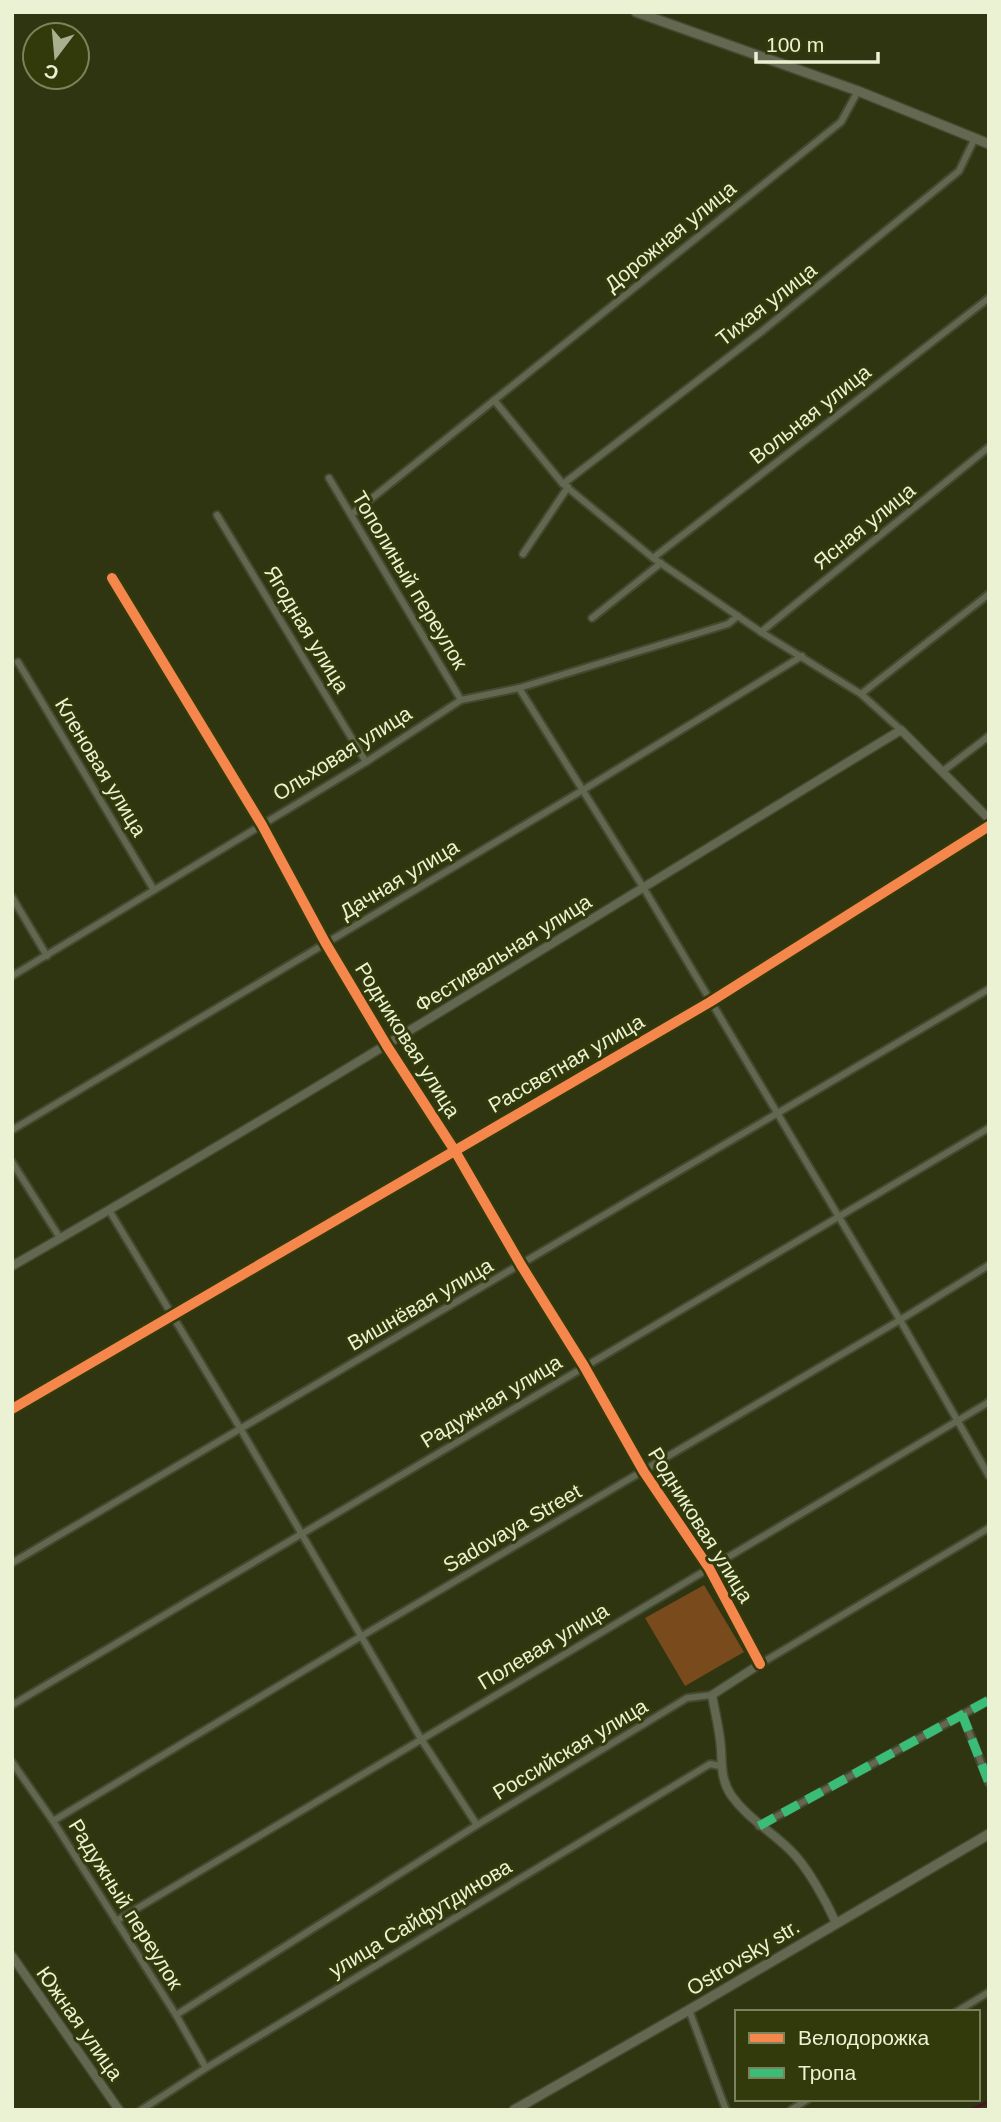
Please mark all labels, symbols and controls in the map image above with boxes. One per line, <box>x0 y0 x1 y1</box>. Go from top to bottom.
north arrow <box>21 21 91 91</box>
scale bar <box>756 21 878 65</box>
text: 100 m <box>766 33 824 56</box>
text: С <box>42 60 61 84</box>
street label: Дорожная улица <box>600 176 740 296</box>
street label: Тихая улица <box>711 258 821 350</box>
street label: Вольная улица <box>745 360 875 468</box>
street label: Ясная улица <box>809 478 920 574</box>
street label: Тополиный переулок <box>348 487 473 674</box>
street label: Ягодная улица <box>260 561 354 697</box>
street label: Кленовая улица <box>51 694 151 840</box>
street label: Ольховая улица <box>269 701 416 805</box>
street label: Дачная улица <box>335 834 463 924</box>
street label: Фестивальная улица <box>411 889 596 1017</box>
street label: Родниковая улица <box>351 958 465 1122</box>
street label: Рассветная улица <box>484 1009 648 1117</box>
street label: Вишнёвая улица <box>343 1253 497 1355</box>
street label: Радужная улица <box>416 1350 566 1452</box>
street label: Родниковая улица <box>644 1443 758 1607</box>
street label: Sadovaya Street <box>439 1479 585 1577</box>
street label: Полевая улица <box>474 1598 613 1694</box>
street label: Российская улица <box>489 1694 652 1804</box>
street label: Радужный переулок <box>64 1815 188 1994</box>
street label: улица Сайфутдинова <box>325 1854 516 1982</box>
street label: Ostrovsky str. <box>683 1914 803 2000</box>
street label: Южная улица <box>32 1962 128 2085</box>
legend <box>735 2010 980 2101</box>
text: Велодорожка <box>798 2026 929 2049</box>
text: Тропа <box>798 2061 856 2084</box>

